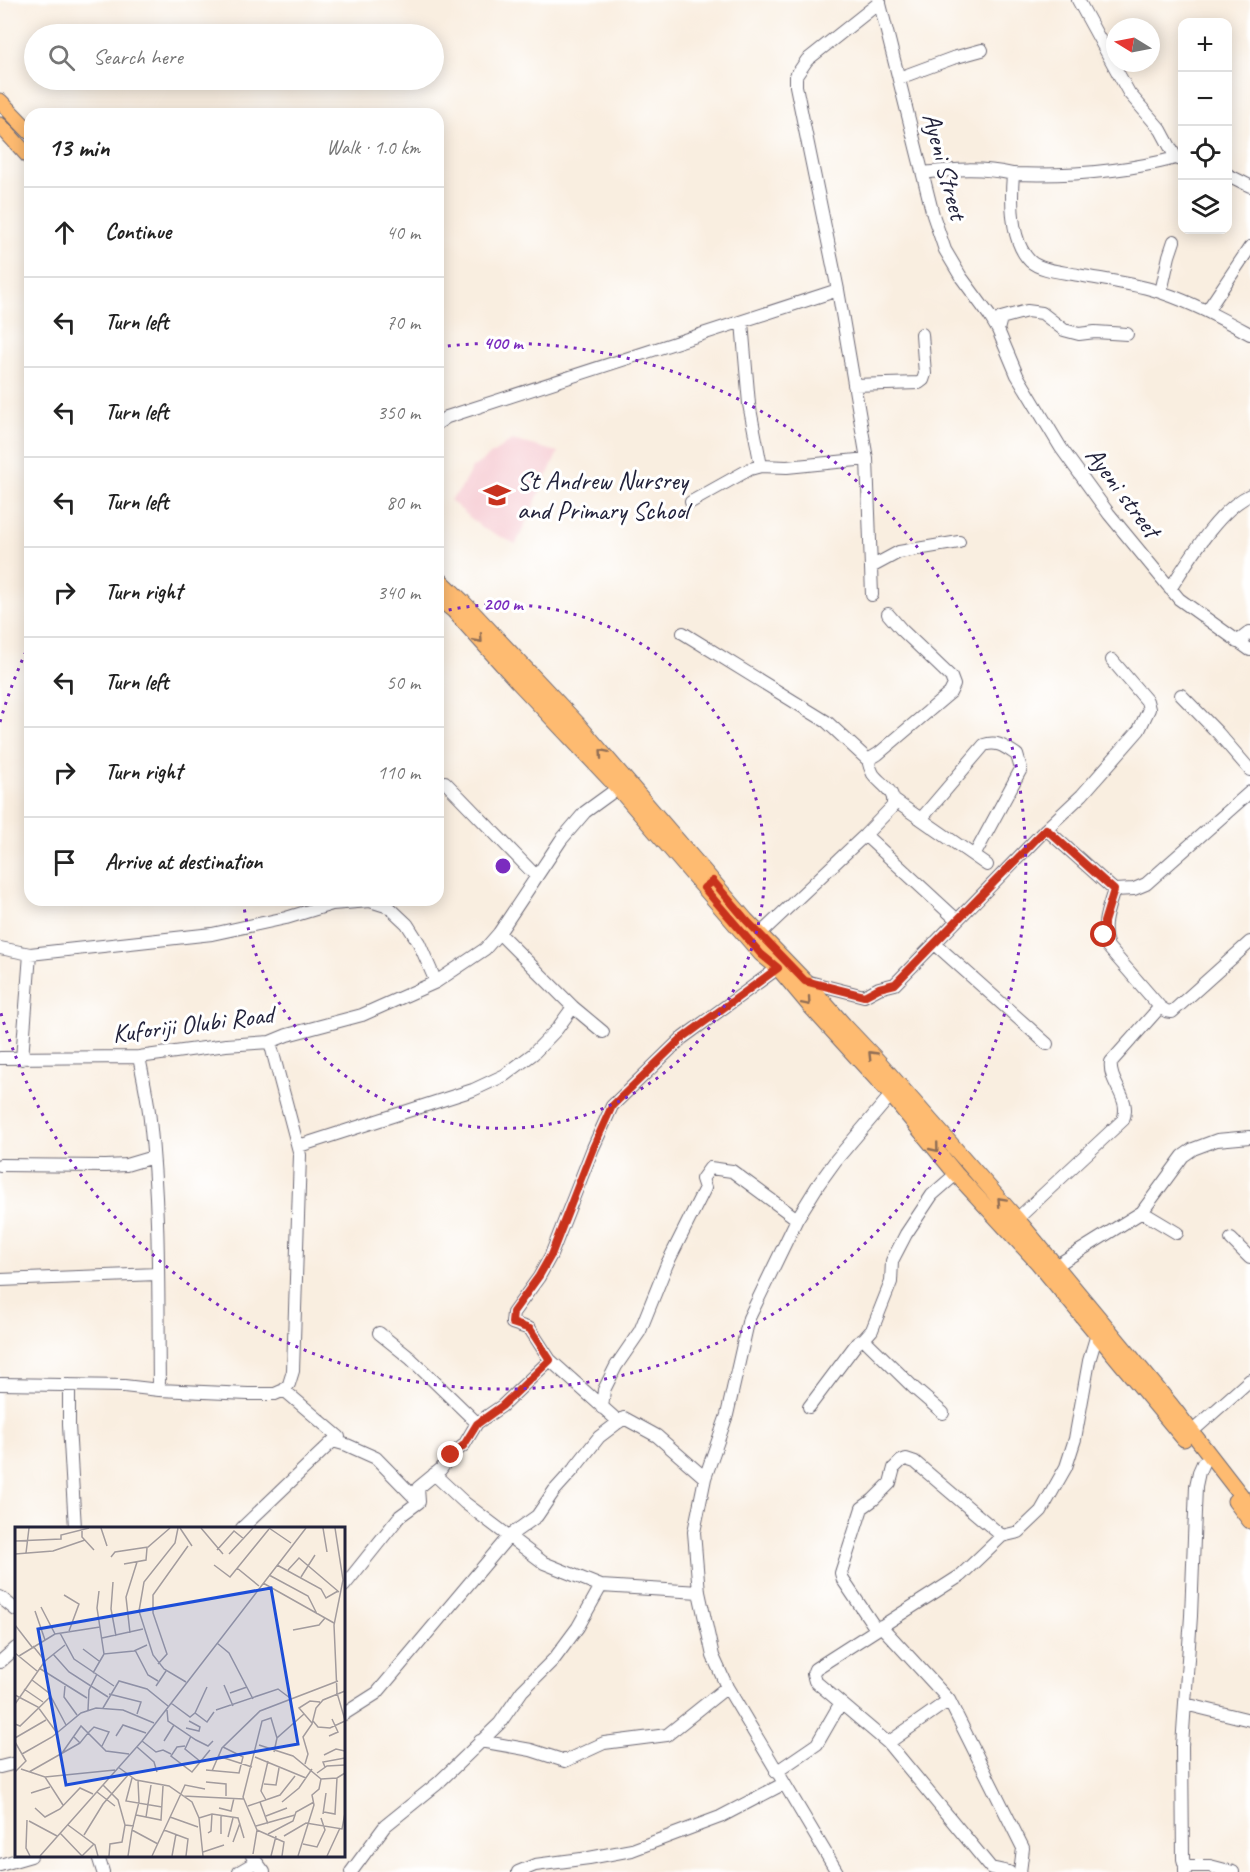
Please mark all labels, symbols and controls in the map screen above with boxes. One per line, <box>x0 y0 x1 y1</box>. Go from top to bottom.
north arrow <box>1106 18 1160 72</box>
map controls <box>1178 18 1232 234</box>
button: + <box>1178 18 1232 72</box>
search box <box>24 24 444 90</box>
icon: search <box>45 41 78 74</box>
text: Search here <box>93 43 183 71</box>
button: − <box>1178 72 1232 126</box>
street label: Ayeni Street <box>915 109 976 225</box>
button: locate <box>1178 126 1232 180</box>
text: 13 min <box>48 131 110 164</box>
text: Walk · 1.0 km <box>326 135 420 160</box>
button: layers <box>1178 180 1232 234</box>
icon: ahead <box>48 216 81 249</box>
text: Continue <box>105 218 171 246</box>
text: 40 m <box>386 220 420 245</box>
icon: left <box>48 306 81 339</box>
text: Turn left <box>105 308 169 336</box>
text: 70 m <box>386 310 420 335</box>
text: 400 m <box>484 332 524 354</box>
icon: left <box>48 396 81 429</box>
text: Turn left <box>105 398 169 426</box>
text: 350 m <box>377 400 420 425</box>
street label: Ayeni street <box>1078 440 1170 547</box>
place label: St Andrew Nursrey and Primary School <box>517 464 693 527</box>
school or university icon: St Andrew Nursrey and Primary School <box>482 480 512 510</box>
icon: left <box>48 486 81 519</box>
text: Turn left <box>105 488 169 516</box>
text: 80 m <box>386 490 420 515</box>
icon: right <box>48 576 81 609</box>
text: Turn right <box>105 578 182 606</box>
text: 340 m <box>377 580 420 605</box>
text: 200 m <box>484 593 524 615</box>
one-way arrow <box>472 632 483 643</box>
icon: left <box>48 666 81 699</box>
text: Turn left <box>105 668 169 696</box>
text: 50 m <box>386 670 420 695</box>
one-way arrow <box>599 749 610 760</box>
icon: right <box>48 756 81 789</box>
text: Turn right <box>105 758 182 786</box>
text: 110 m <box>377 760 420 785</box>
icon: arrive <box>48 846 81 879</box>
text: Arrive at destination <box>105 848 262 876</box>
centre of rings <box>493 856 513 876</box>
route start <box>1090 921 1116 947</box>
one-way arrow <box>799 995 810 1006</box>
street label: Kuforiji Olubi Road <box>111 997 279 1050</box>
one-way arrow <box>868 1051 879 1061</box>
one-way arrow <box>928 1142 939 1153</box>
one-way arrow <box>997 1198 1008 1208</box>
route end <box>437 1441 463 1467</box>
inset map <box>15 1527 345 1857</box>

